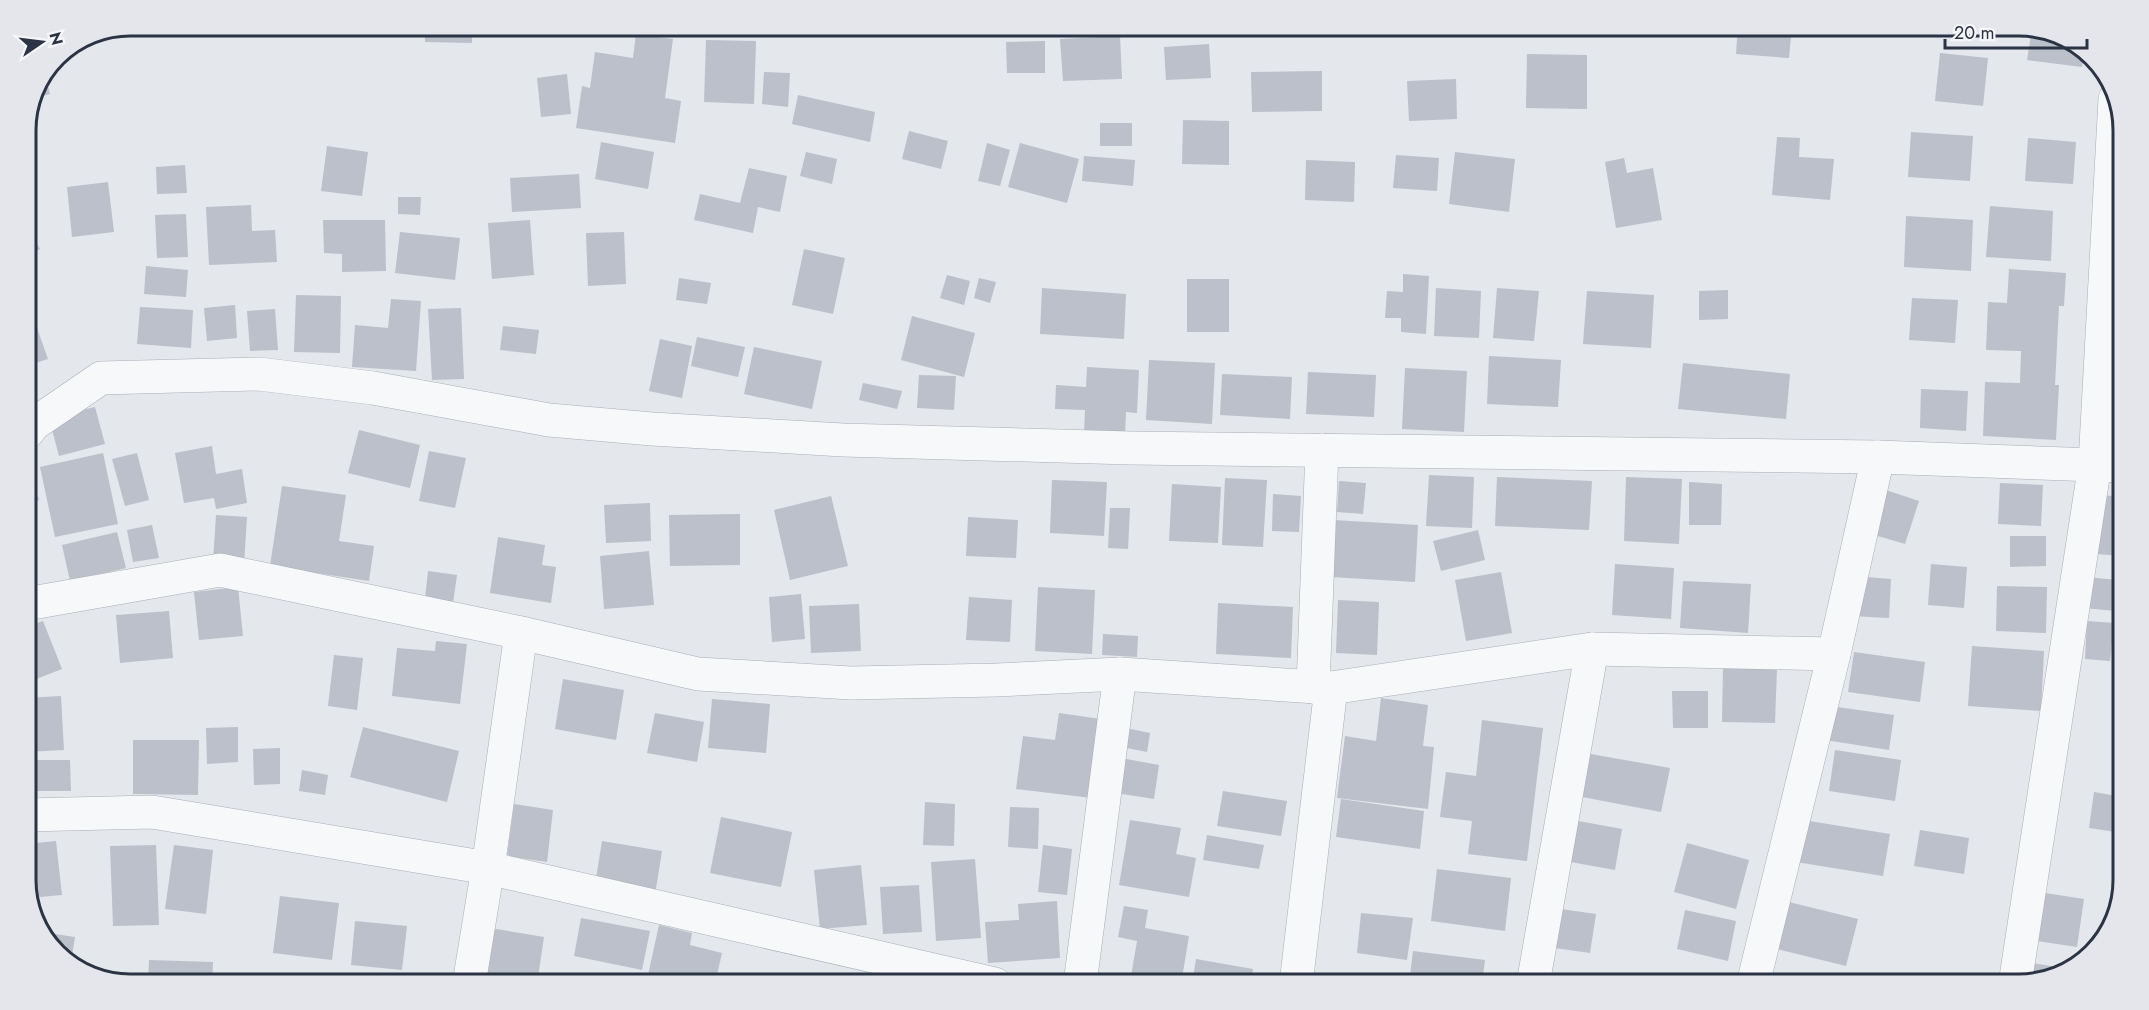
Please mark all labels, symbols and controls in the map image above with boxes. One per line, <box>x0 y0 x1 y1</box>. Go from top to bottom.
north arrow <box>12 12 72 72</box>
scale bar <box>1945 12 2088 50</box>
text: 20 m <box>1954 20 1994 46</box>
text: N <box>43 30 69 47</box>

